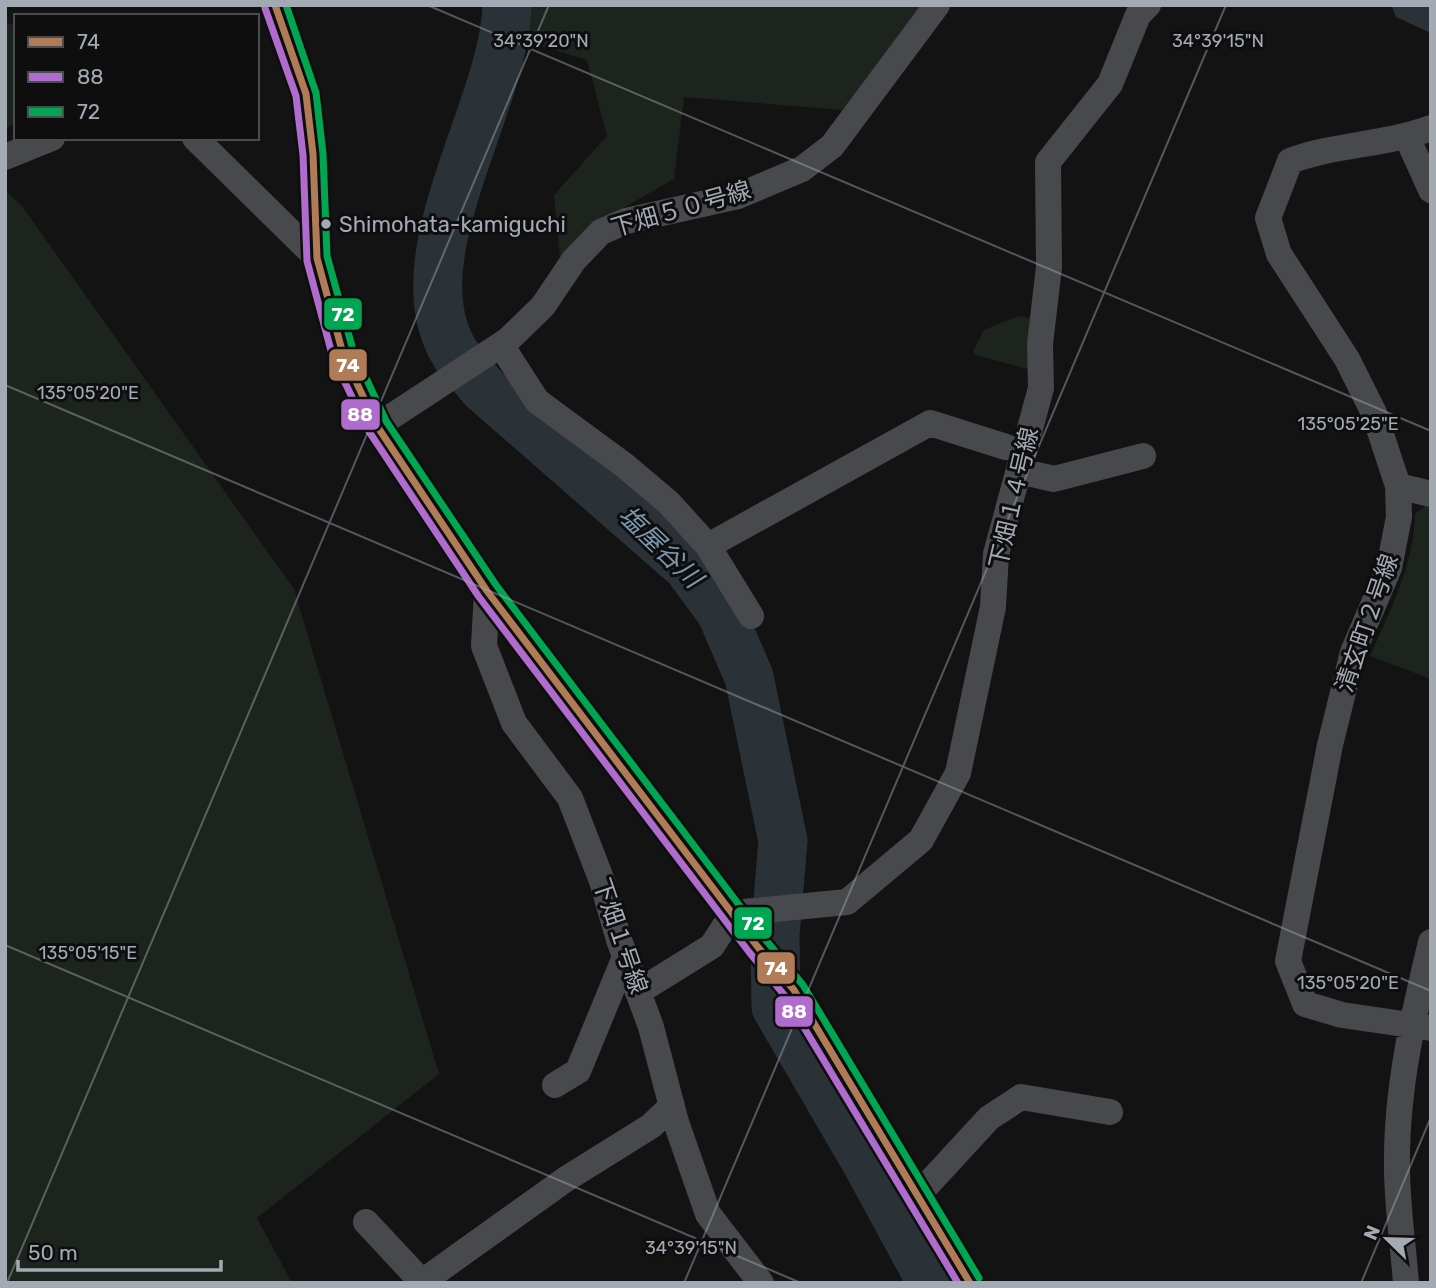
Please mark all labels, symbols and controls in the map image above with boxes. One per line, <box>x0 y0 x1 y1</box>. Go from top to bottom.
legend <box>14 14 259 140</box>
text: 74 <box>77 29 100 54</box>
text: 34°39'20"N <box>493 30 589 52</box>
text: 34°39'15"N <box>1172 30 1264 52</box>
text: 88 <box>77 64 104 89</box>
text: 72 <box>77 99 100 124</box>
street label: 下畑５０号線 <box>608 176 754 242</box>
place label: Shimohata-kamiguchi <box>339 211 566 238</box>
marker: Shimohata-kamiguchi <box>319 217 333 231</box>
line badge: 72 <box>323 297 363 331</box>
text: 72 <box>331 303 355 326</box>
line badge: 74 <box>328 348 368 382</box>
text: 74 <box>336 354 360 377</box>
text: 135°05'20"E <box>37 382 139 404</box>
line badge: 88 <box>340 398 381 431</box>
text: 88 <box>347 403 373 426</box>
text: 135°05'25"E <box>1297 413 1399 435</box>
street label: 下畑１４号線 <box>984 425 1044 571</box>
water label: 塩屋谷川 <box>612 500 710 596</box>
street label: 清玄町２号線 <box>1330 550 1404 696</box>
street label: 下畑１号線 <box>587 875 653 997</box>
line badge: 72 <box>733 906 773 940</box>
text: 72 <box>741 912 765 935</box>
text: 135°05'15"E <box>39 942 137 964</box>
line badge: 74 <box>756 951 796 985</box>
text: 74 <box>764 957 788 980</box>
text: 135°05'20"E <box>1297 972 1399 994</box>
line badge: 88 <box>774 995 814 1028</box>
text: 88 <box>781 1000 807 1023</box>
north arrow <box>1352 1204 1422 1274</box>
text: N <box>1359 1222 1385 1243</box>
scale bar <box>18 1228 220 1272</box>
text: 34°39'15"N <box>645 1237 737 1259</box>
text: 50 m <box>28 1240 78 1265</box>

